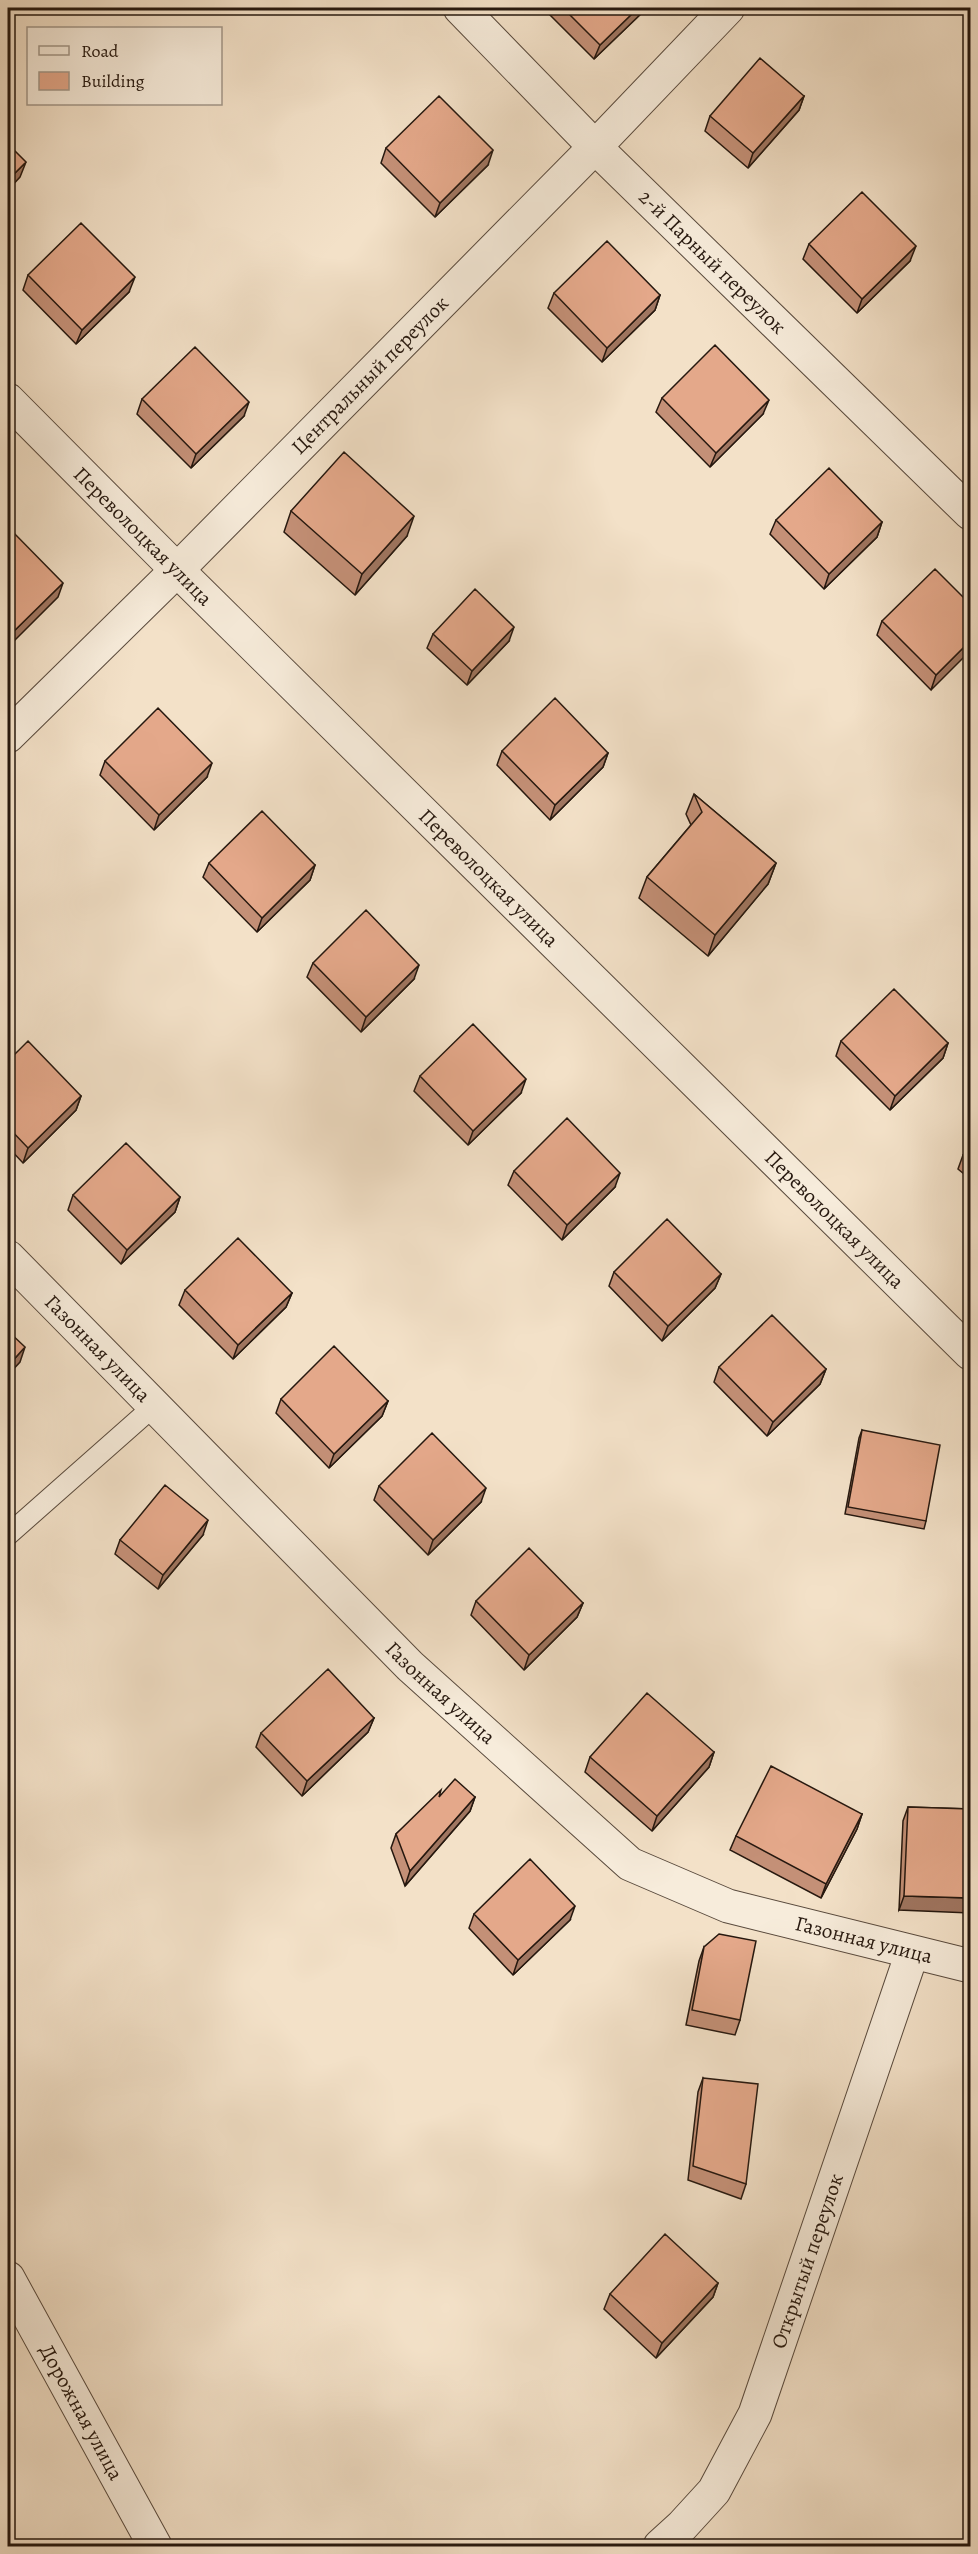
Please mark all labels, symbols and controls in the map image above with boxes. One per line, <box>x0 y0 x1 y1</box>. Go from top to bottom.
legend <box>27 27 222 105</box>
text: Road <box>81 39 119 63</box>
text: Building <box>81 69 145 93</box>
street label: 2-й Парный переулок <box>633 183 793 340</box>
street label: Центральный переулок <box>285 289 455 460</box>
street label: Переволоцкая улица <box>67 460 219 612</box>
street label: Переволоцкая улица <box>413 802 565 953</box>
street label: Переволоцкая улица <box>758 1144 911 1295</box>
street label: Газонная улица <box>38 1288 157 1408</box>
street label: Газонная улица <box>379 1635 502 1751</box>
street label: Газонная улица <box>792 1909 936 1970</box>
street label: Открытый переулок <box>764 2170 850 2352</box>
street label: Дорожная улица <box>33 2339 130 2485</box>

